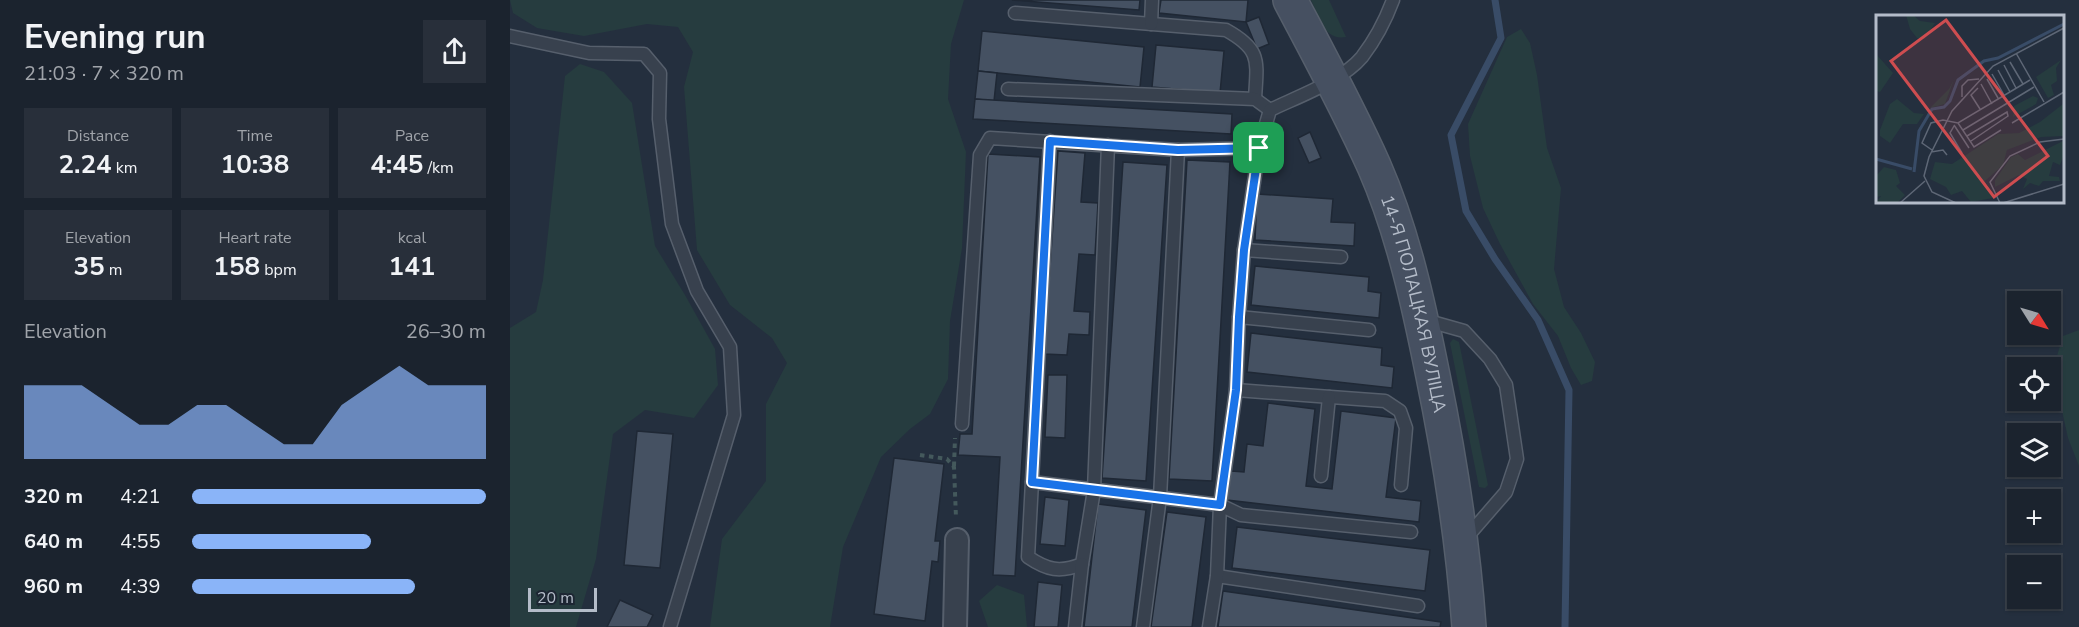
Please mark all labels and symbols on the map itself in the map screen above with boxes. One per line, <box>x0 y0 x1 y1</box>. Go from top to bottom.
inset map <box>1876 15 2064 202</box>
pin <box>1233 122 1284 173</box>
street label: 14-Я ПОЛАЦКАЯ ВУЛІЦА <box>1375 192 1452 415</box>
north arrow <box>2007 291 2061 345</box>
scale bar <box>528 585 597 612</box>

